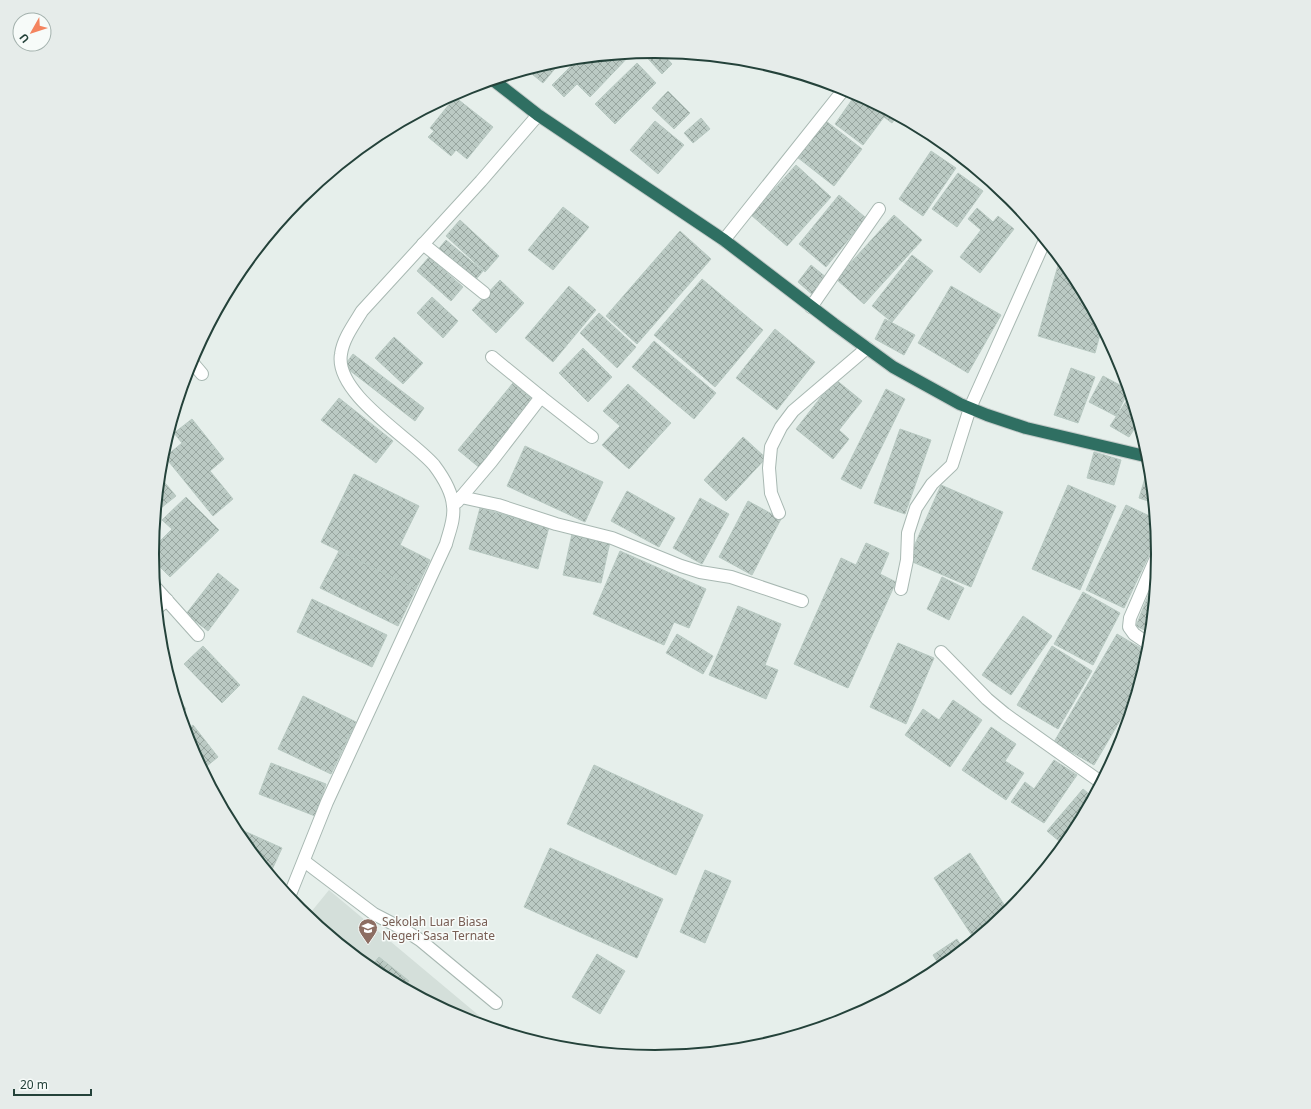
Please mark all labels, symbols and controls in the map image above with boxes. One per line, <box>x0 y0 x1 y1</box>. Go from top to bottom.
north arrow <box>12 12 52 52</box>
text: U <box>15 31 32 47</box>
place label: Sekolah Luar Biasa Negeri Sasa Ternate <box>382 913 495 944</box>
school or university icon: Sekolah Luar Biasa Negeri Sasa Ternate <box>357 917 379 945</box>
scale bar <box>14 1071 91 1097</box>
text: 20 m <box>20 1076 48 1093</box>

